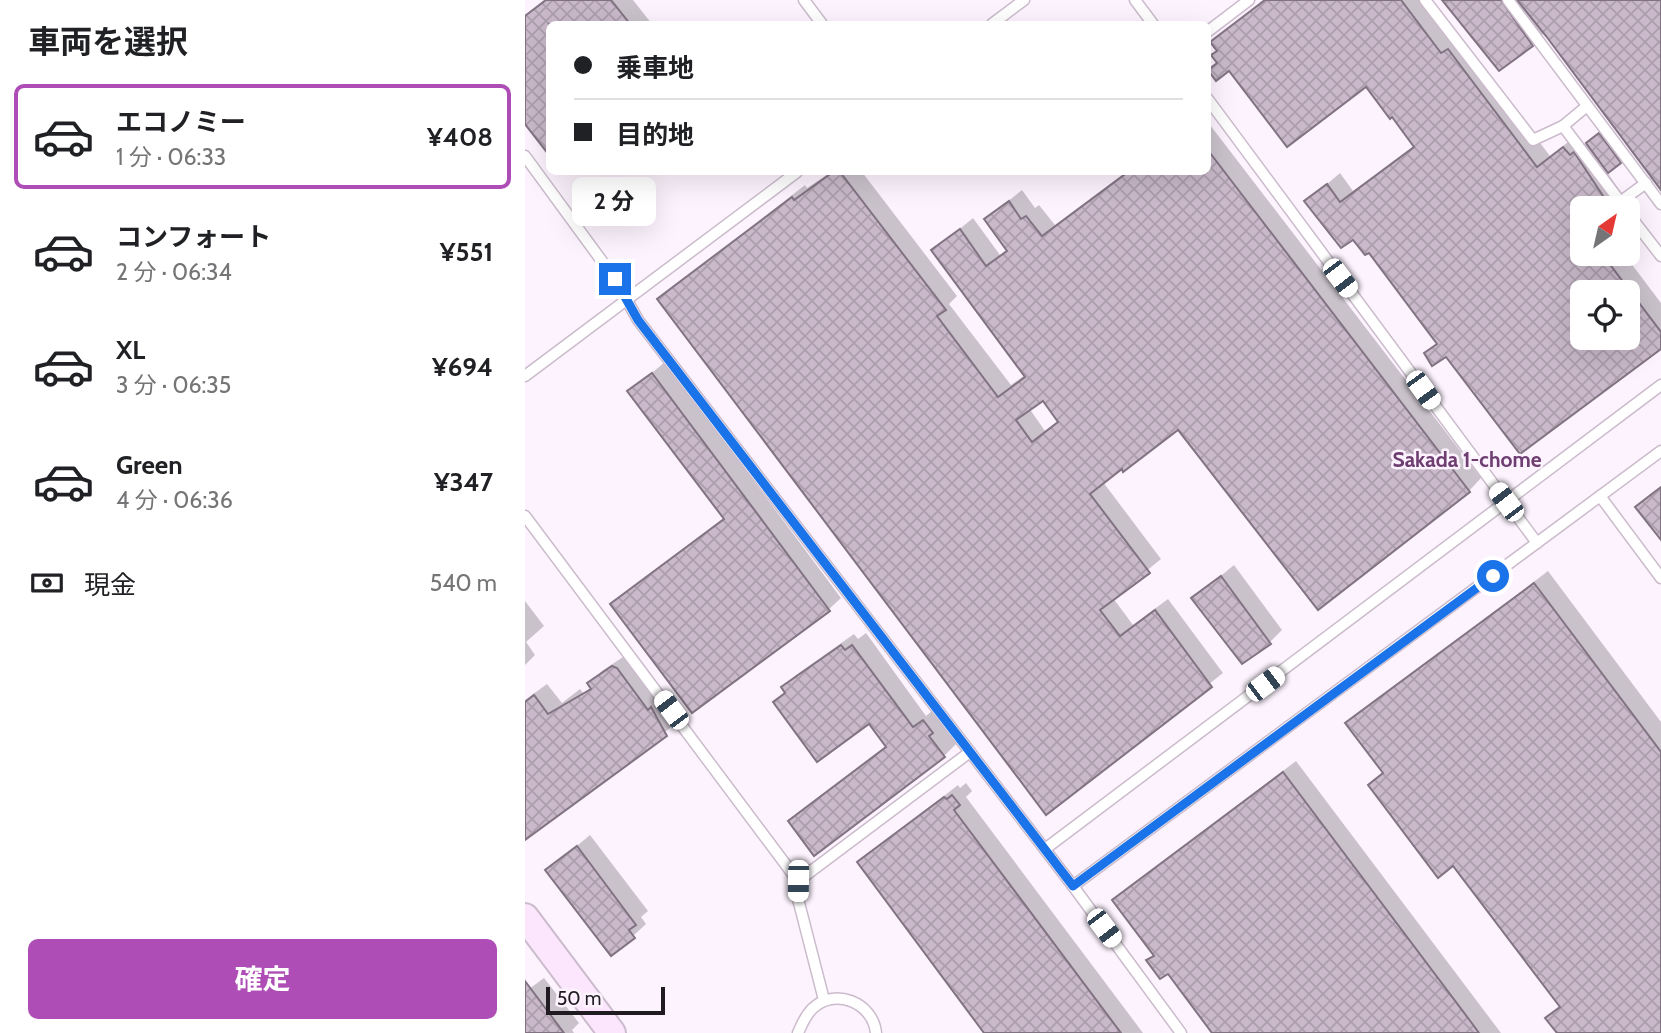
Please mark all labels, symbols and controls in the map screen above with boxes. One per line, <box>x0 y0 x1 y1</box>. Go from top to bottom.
text: 車両を選択 <box>28 22 188 61</box>
text: 乗車地 <box>616 52 694 84</box>
icon: car <box>32 105 95 168</box>
text: エコノミー <box>116 106 246 138</box>
text: 目的地 <box>616 119 694 151</box>
text: ¥408 <box>427 121 493 153</box>
text: 1 分 · 06:33 <box>116 143 226 171</box>
callout: 2 分 <box>573 177 657 226</box>
text: 2 分 <box>594 187 634 215</box>
north arrow <box>1570 196 1640 266</box>
map controls <box>1570 196 1640 350</box>
icon: car <box>32 220 95 283</box>
text: コンフォート <box>116 221 271 253</box>
text: ¥551 <box>440 236 493 268</box>
car <box>1319 255 1362 301</box>
text: 2 分 · 06:34 <box>116 258 232 286</box>
route end <box>599 263 631 295</box>
button: locate <box>1570 280 1640 350</box>
text: XL <box>116 334 145 366</box>
icon: car <box>32 335 95 398</box>
text: ¥694 <box>432 351 493 383</box>
car <box>1403 367 1444 413</box>
text: 3 分 · 06:35 <box>116 371 231 399</box>
district label: Sakada 1-chome <box>1392 447 1542 472</box>
text: Green <box>116 449 183 481</box>
icon: car <box>32 450 95 513</box>
text: ¥347 <box>434 466 493 498</box>
car <box>1485 479 1528 525</box>
text: 4 分 · 06:36 <box>116 486 233 514</box>
route start <box>1477 560 1509 592</box>
icon: cash <box>28 564 66 602</box>
text: 現金 <box>84 569 136 601</box>
text: 540 m <box>430 569 497 597</box>
car <box>1242 663 1289 705</box>
car <box>650 687 693 733</box>
car <box>788 860 809 902</box>
car <box>1083 905 1126 951</box>
button: 確定 <box>28 939 497 1019</box>
scale bar <box>546 984 665 1016</box>
text: 50 m <box>557 987 601 1010</box>

